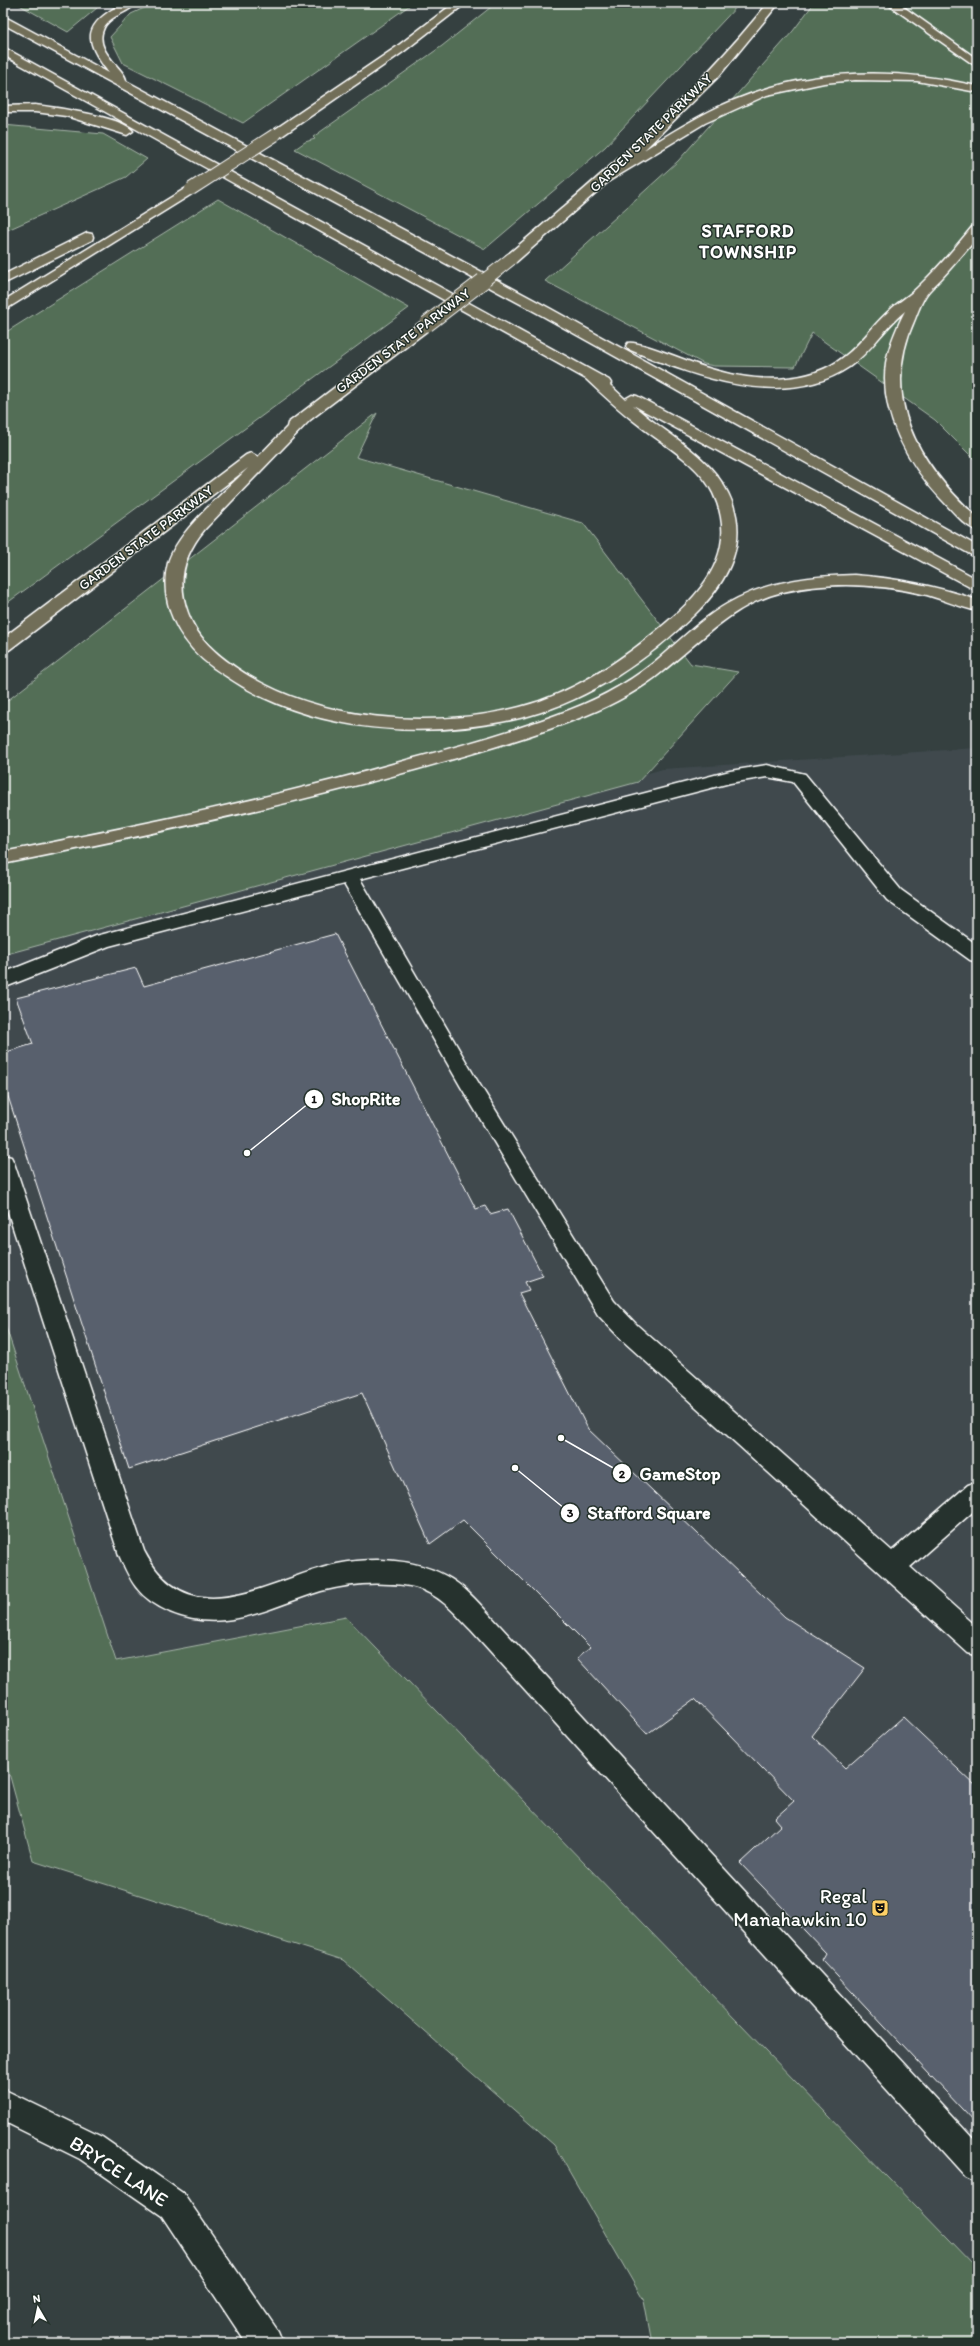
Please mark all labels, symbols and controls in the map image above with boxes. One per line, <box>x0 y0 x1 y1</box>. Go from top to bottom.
street label: GARDEN STATE PARKWAY <box>586 70 716 196</box>
district label: STAFFORD TOWNSHIP <box>698 220 797 263</box>
street label: GARDEN STATE PARKWAY <box>332 285 474 397</box>
street label: GARDEN STATE PARKWAY <box>75 482 217 594</box>
callout: ShopRite <box>304 1084 409 1114</box>
text: ShopRite <box>331 1088 401 1110</box>
text: 1 <box>311 1092 317 1106</box>
callout: GameStop <box>612 1458 729 1488</box>
text: GameStop <box>640 1463 721 1485</box>
text: 2 <box>619 1467 626 1481</box>
callout: Stafford Square <box>560 1498 718 1528</box>
text: Stafford Square <box>587 1502 711 1524</box>
text: 3 <box>567 1506 574 1520</box>
place label: Regal Manahawkin 10 <box>733 1884 867 1931</box>
theatre icon: Regal Manahawkin 10 <box>870 1898 890 1918</box>
street label: BRYCE LANE <box>65 2130 173 2212</box>
north arrow <box>18 2288 58 2328</box>
text: N <box>32 2292 41 2306</box>

